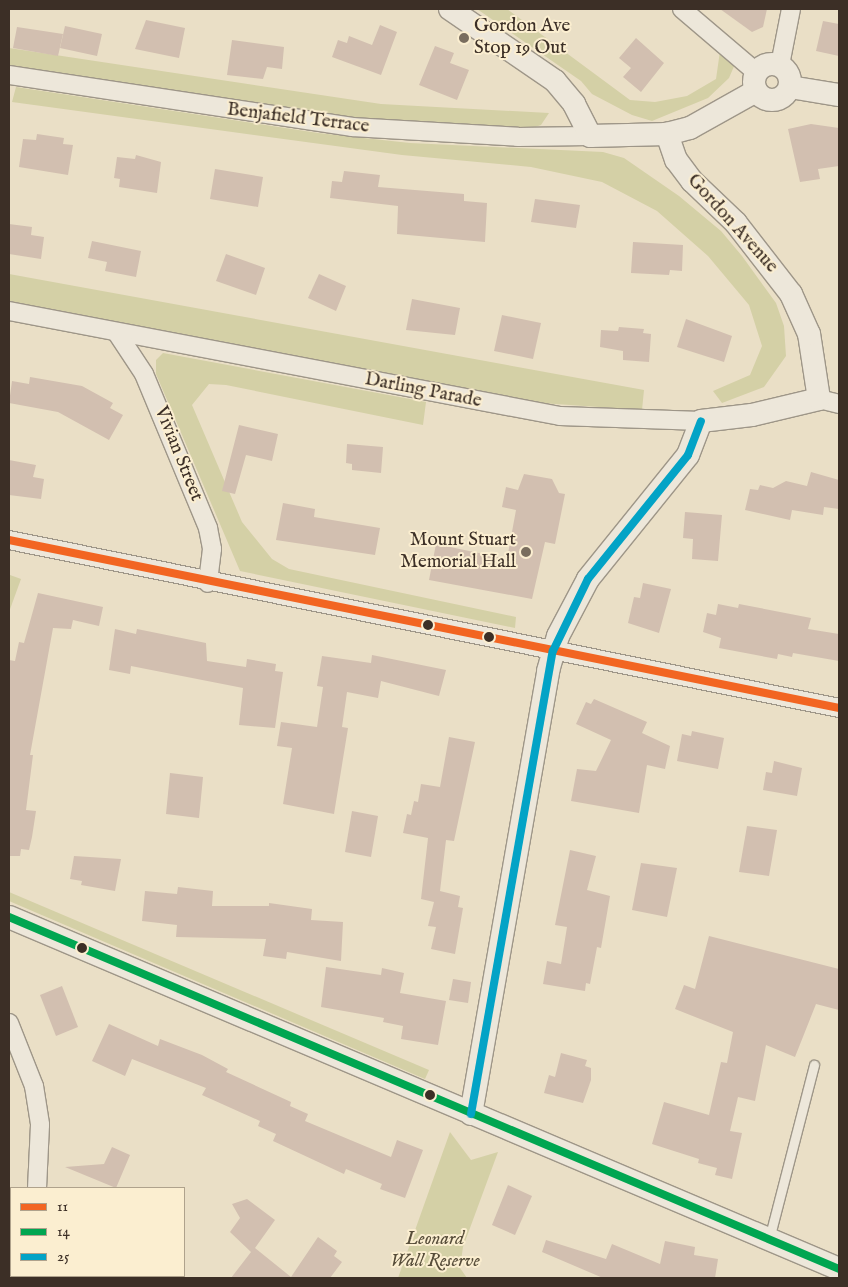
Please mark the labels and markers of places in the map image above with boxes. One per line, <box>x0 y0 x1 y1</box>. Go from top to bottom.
place label: Gordon Ave Stop 19 Out <box>474 16 570 60</box>
marker: Gordon Ave Stop 19 Out <box>458 32 470 44</box>
place label: Mount Stuart Memorial Hall <box>400 530 516 574</box>
marker: Mount Stuart Memorial Hall <box>520 546 532 558</box>
unlabelled marker <box>423 620 433 630</box>
unlabelled marker <box>484 632 494 642</box>
unlabelled marker <box>77 943 87 953</box>
unlabelled marker <box>425 1090 435 1100</box>

